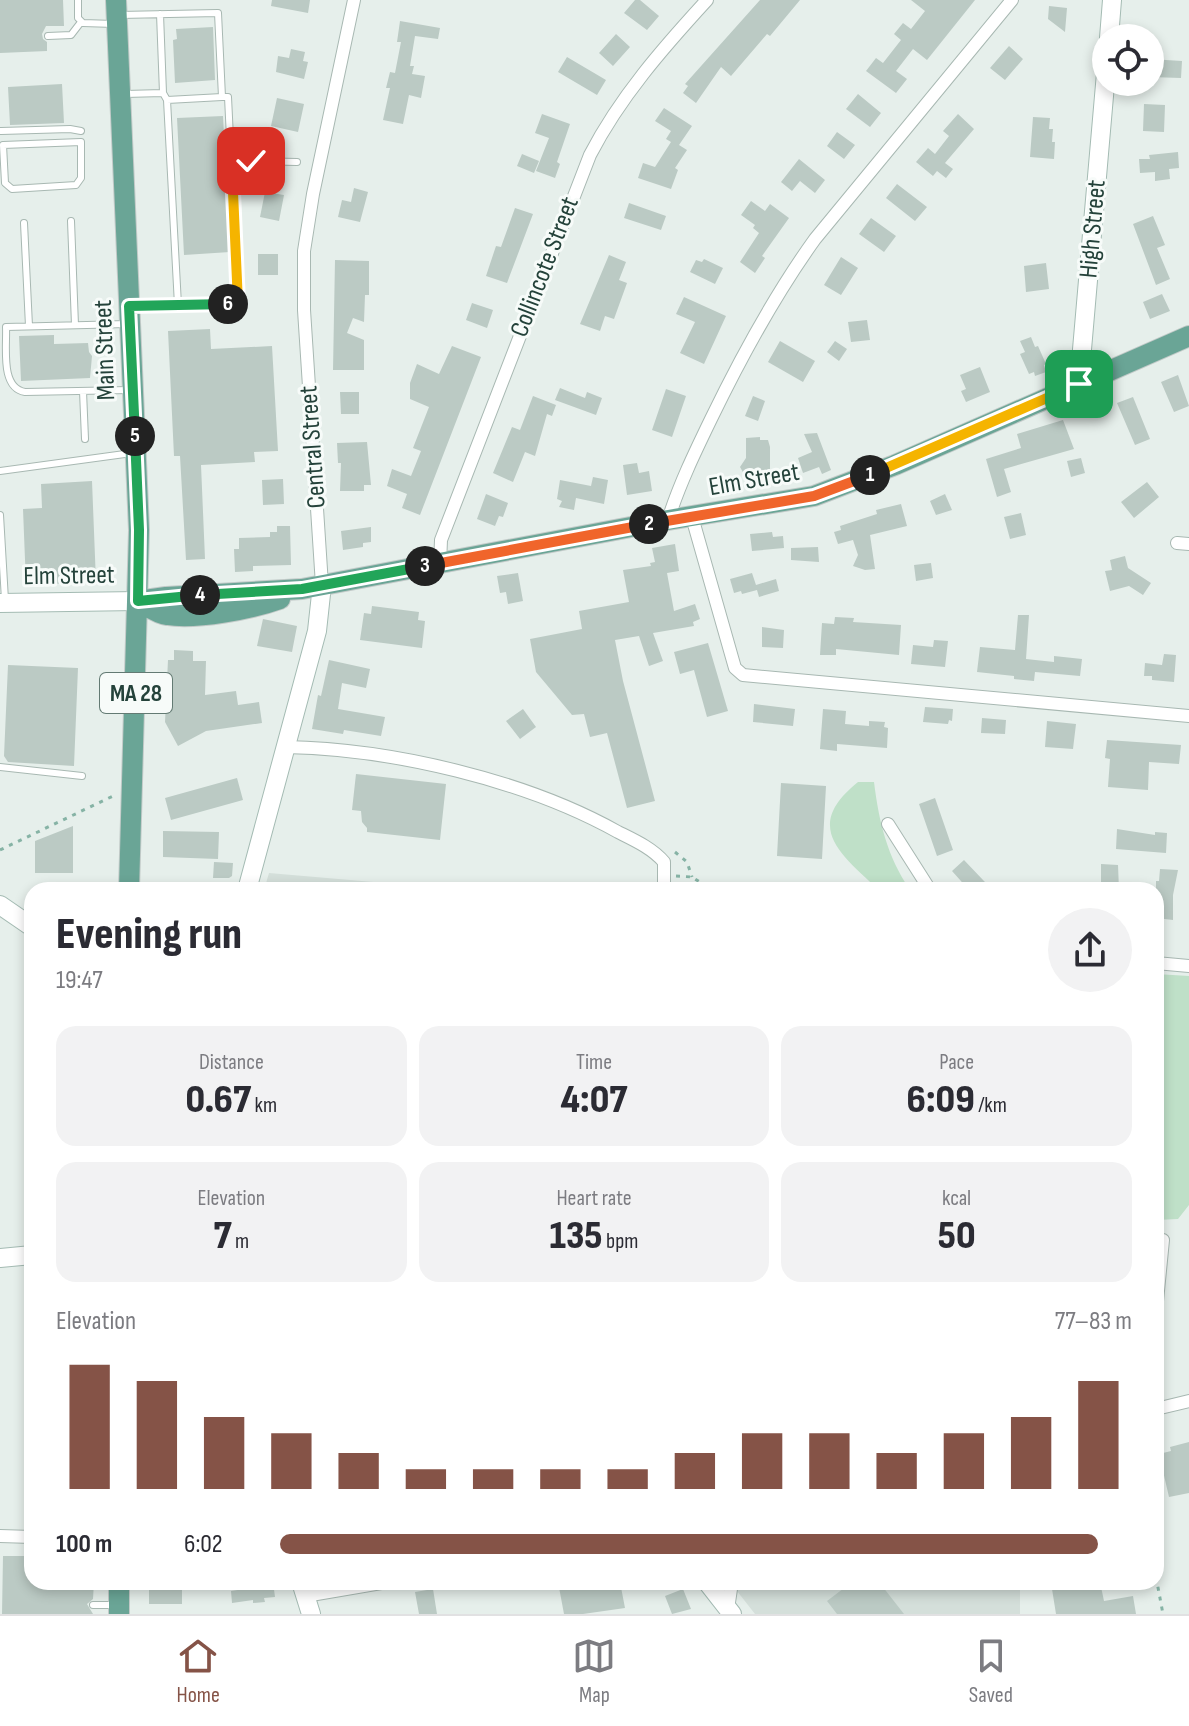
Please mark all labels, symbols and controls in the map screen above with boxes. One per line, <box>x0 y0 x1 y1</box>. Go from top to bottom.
map controls <box>1092 24 1164 96</box>
button: locate <box>1092 24 1164 96</box>
pin <box>217 127 285 195</box>
icon: check <box>229 139 273 183</box>
street label: High Street <box>1073 179 1113 279</box>
street label: Collincote Street <box>504 192 586 341</box>
pin: 6 <box>208 284 248 324</box>
text: 6 <box>223 290 233 317</box>
street label: Main Street <box>88 299 122 401</box>
pin <box>1045 350 1113 418</box>
icon: arrive <box>1057 362 1101 406</box>
street label: Central Street <box>293 385 333 509</box>
pin: 5 <box>115 416 155 456</box>
text: 5 <box>130 422 140 449</box>
pin: 1 <box>850 455 890 495</box>
street label: Elm Street <box>706 457 802 503</box>
text: 1 <box>866 461 874 488</box>
pin: 2 <box>629 504 669 544</box>
text: 2 <box>644 510 654 537</box>
pin: 3 <box>405 546 445 586</box>
text: 3 <box>420 552 430 579</box>
street label: Elm Street <box>23 560 115 592</box>
pin: 4 <box>180 575 220 615</box>
text: 4 <box>195 581 205 608</box>
road number: MA 28 <box>100 673 172 713</box>
text: Evening run <box>56 908 242 961</box>
button: share <box>1048 908 1132 992</box>
text: 19:47 <box>56 965 103 996</box>
text: Distance <box>199 1049 264 1076</box>
text: Time <box>576 1049 612 1076</box>
text: Pace <box>939 1049 974 1076</box>
text: 0.67 <box>186 1076 251 1124</box>
text: 4:07 <box>561 1076 627 1124</box>
text: 6:09 <box>906 1076 975 1124</box>
text: km <box>251 1092 277 1119</box>
text: /km <box>975 1092 1007 1119</box>
text: Elevation <box>197 1185 265 1212</box>
text: Heart rate <box>556 1185 632 1212</box>
text: kcal <box>942 1185 971 1212</box>
text: 7 <box>213 1212 232 1260</box>
text: 135 <box>550 1212 603 1260</box>
text: 50 <box>938 1212 976 1260</box>
text: m <box>232 1228 249 1255</box>
text: bpm <box>603 1228 638 1255</box>
text: Elevation <box>56 1306 136 1337</box>
text: 77–83 m <box>1055 1306 1132 1337</box>
text: 100 m <box>56 1529 112 1560</box>
text: 6:02 <box>184 1529 223 1560</box>
tab: Home <box>176 1634 220 1709</box>
tab: Map <box>572 1634 616 1709</box>
tab: Saved <box>969 1634 1013 1709</box>

